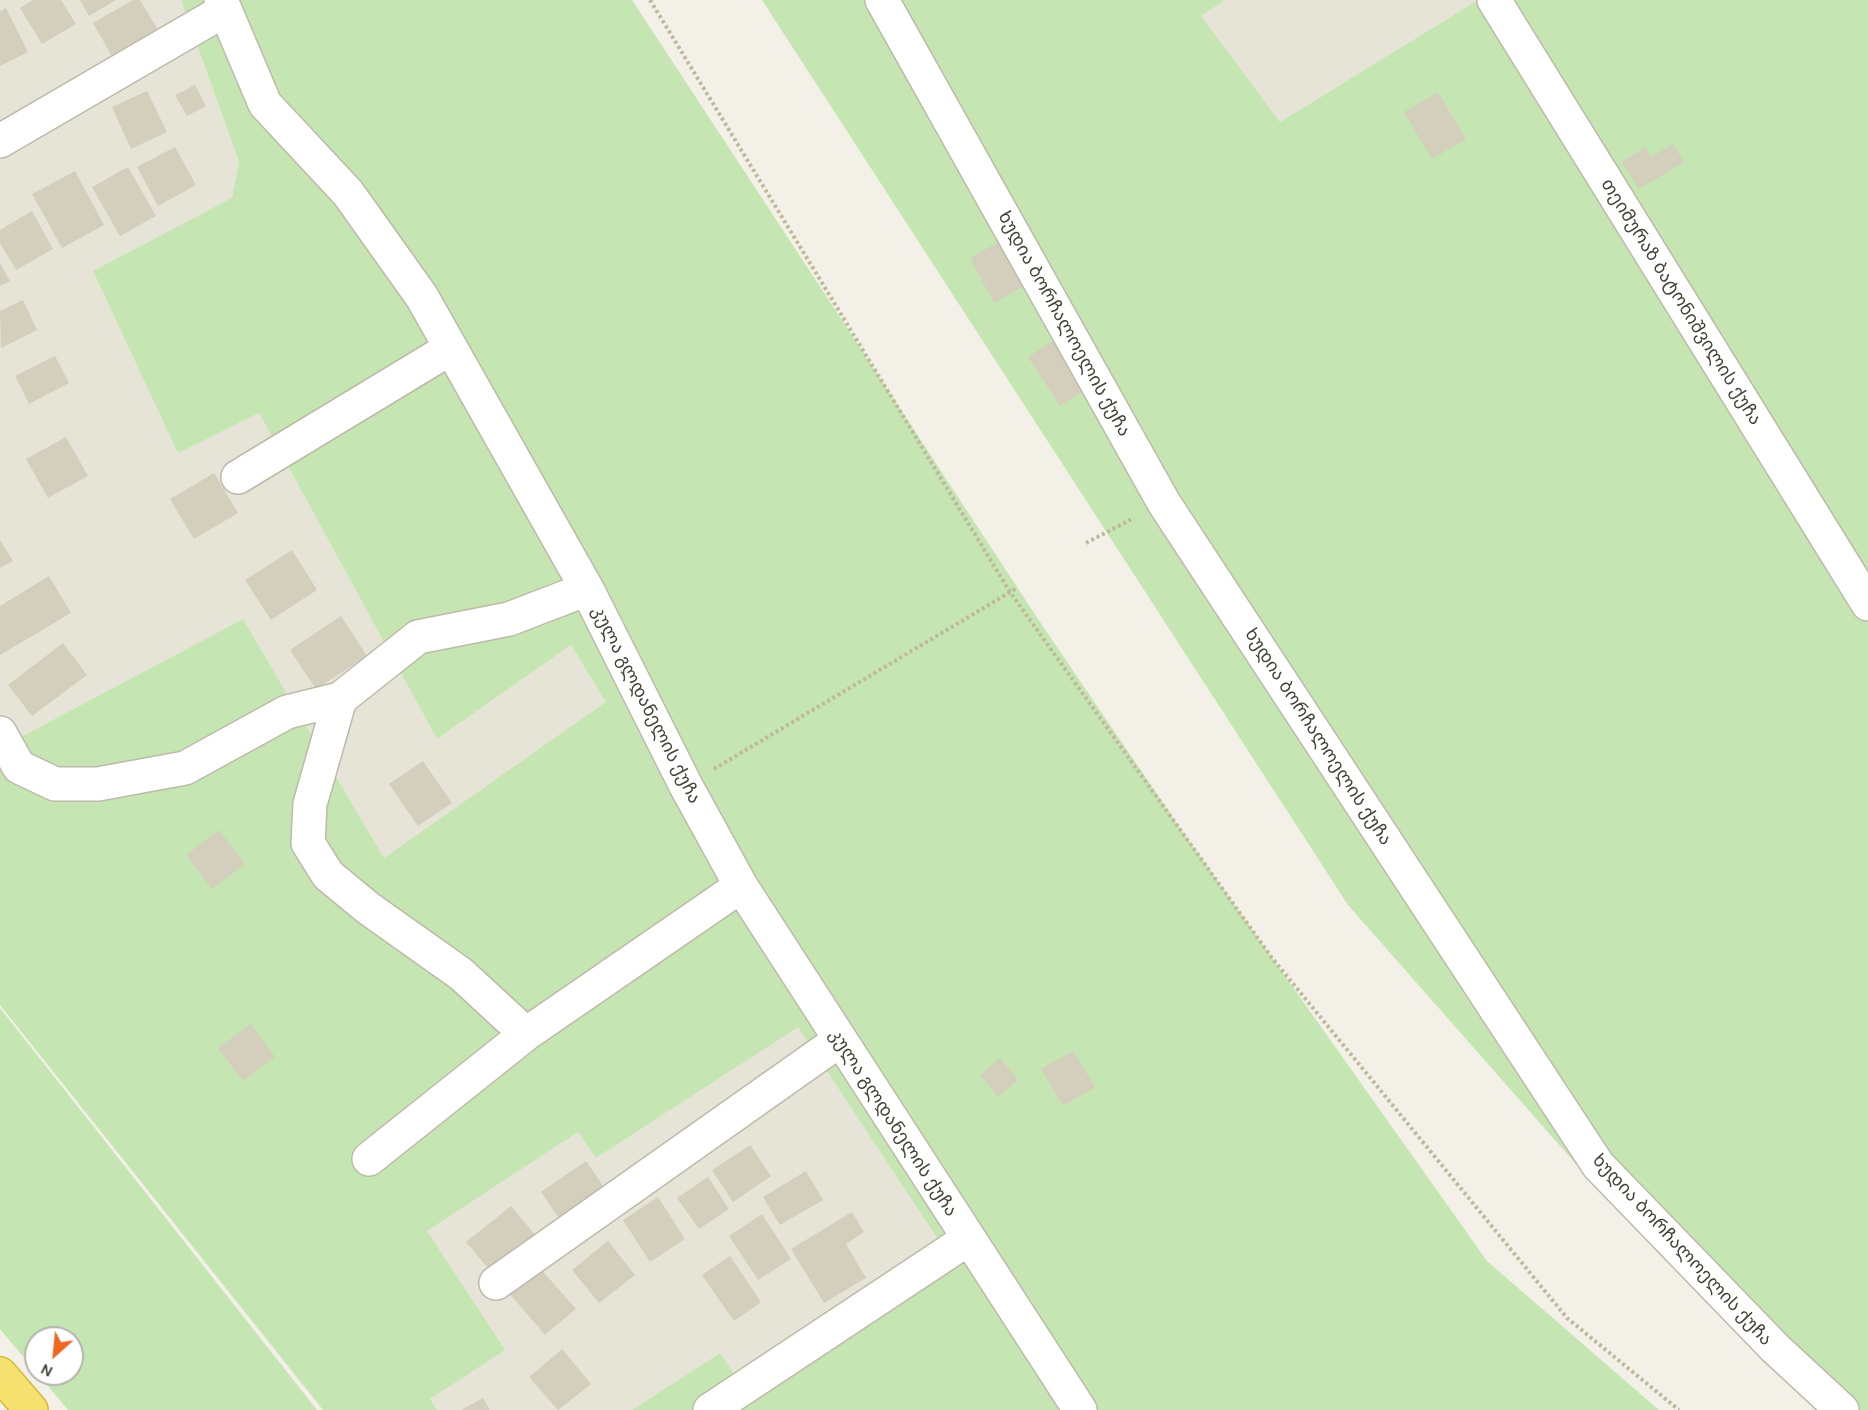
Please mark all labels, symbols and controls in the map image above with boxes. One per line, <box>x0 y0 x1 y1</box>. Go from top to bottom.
street label: თეიმურაზ ბატონიშვილის ქუჩა <box>1596 175 1766 429</box>
street label: ხუდია ბორჩალოელის ქუჩა <box>993 208 1135 440</box>
street label: კულა გლდანელის ქუჩა <box>587 603 705 807</box>
street label: ხუდია ბორჩალოელის ქუჩა <box>1240 625 1396 849</box>
street label: კულა გლდანელის ქუჩა <box>824 1025 962 1221</box>
street label: ხუდია ბორჩალოელის ქუჩა <box>1588 1150 1776 1350</box>
north arrow <box>24 1326 84 1386</box>
text: N <box>37 1360 56 1382</box>

